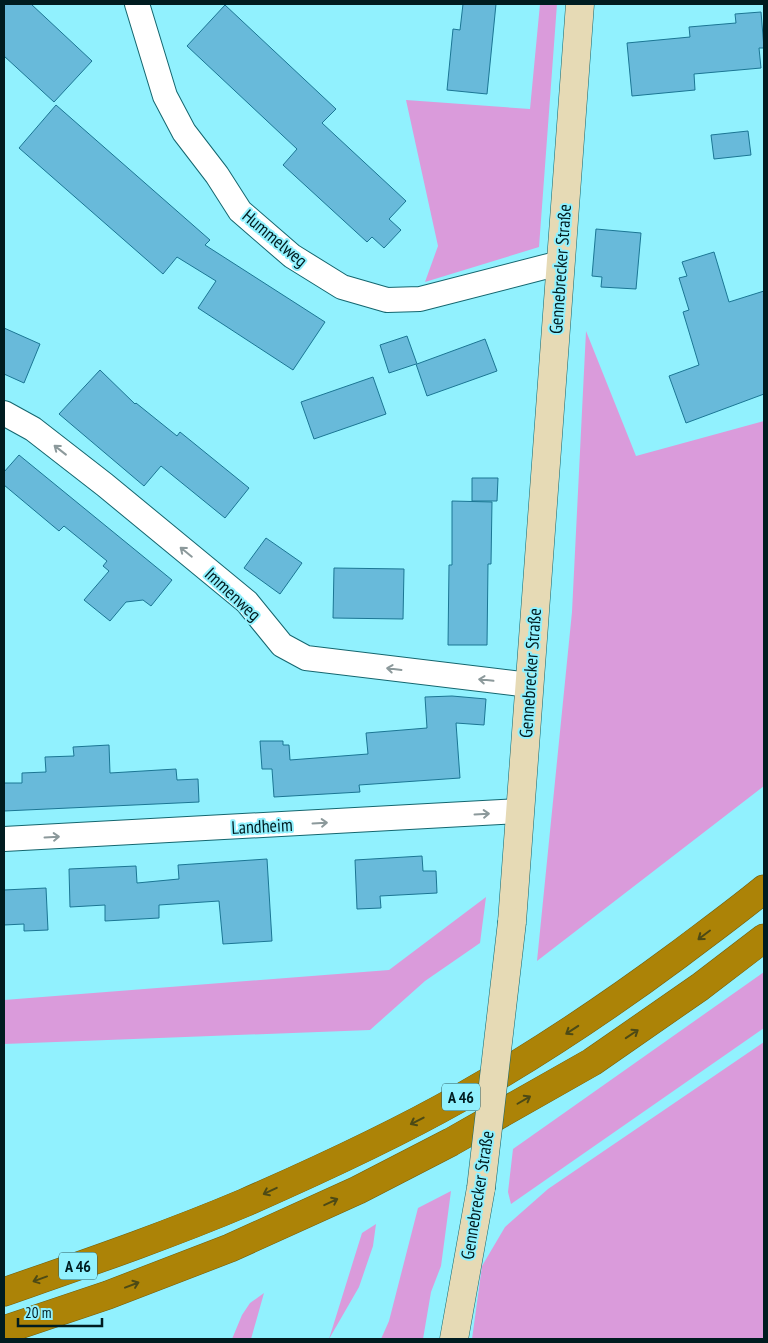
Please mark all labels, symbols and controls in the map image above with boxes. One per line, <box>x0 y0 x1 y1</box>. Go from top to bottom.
street label: Gennebrecker Straße <box>544 203 576 335</box>
street label: Hummelweg <box>238 204 312 272</box>
one-way arrow <box>54 445 67 456</box>
one-way arrow <box>180 547 193 558</box>
street label: Immenweg <box>200 562 266 626</box>
street label: Gennebrecker Straße <box>514 607 546 739</box>
one-way arrow <box>387 664 403 674</box>
one-way arrow <box>478 675 494 685</box>
one-way arrow <box>474 810 490 819</box>
street label: Landheim <box>231 813 293 839</box>
one-way arrow <box>311 818 327 827</box>
one-way arrow <box>44 832 60 841</box>
one-way arrow <box>698 930 711 941</box>
one-way arrow <box>565 1024 579 1035</box>
one-way arrow <box>625 1029 639 1039</box>
road number: A 46 <box>442 1084 480 1110</box>
one-way arrow <box>516 1095 530 1105</box>
one-way arrow <box>410 1117 425 1126</box>
street label: Gennebrecker Straße <box>455 1129 499 1261</box>
one-way arrow <box>263 1186 278 1196</box>
one-way arrow <box>323 1197 338 1207</box>
road number: A 46 <box>59 1252 97 1280</box>
one-way arrow <box>32 1275 48 1285</box>
one-way arrow <box>125 1280 140 1289</box>
scale bar <box>18 1296 101 1328</box>
text: 20 m <box>25 1303 51 1322</box>

